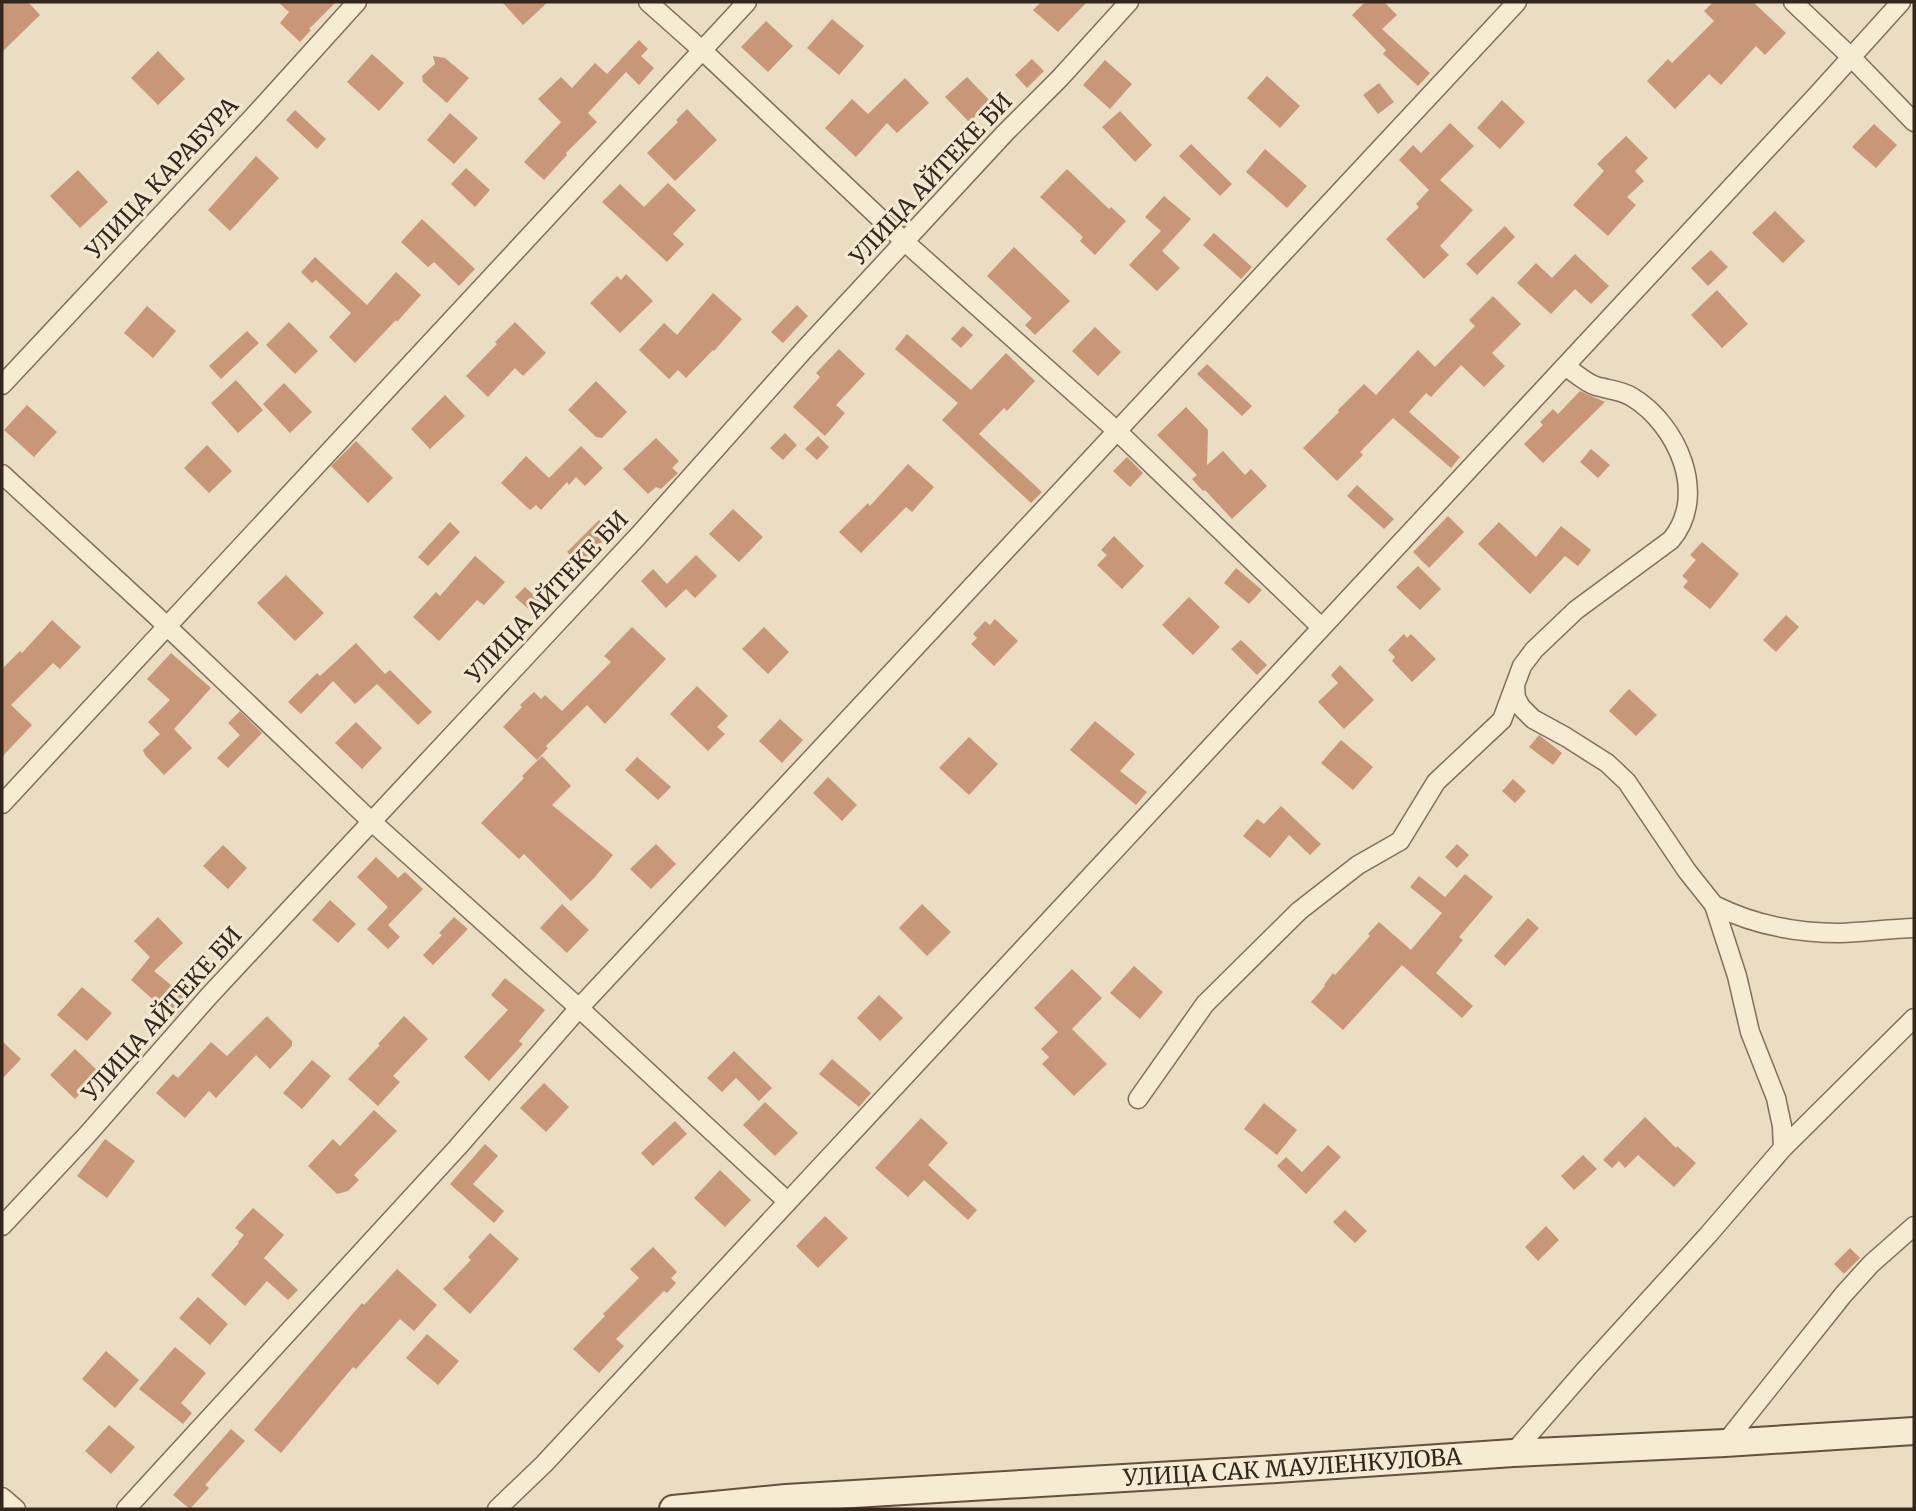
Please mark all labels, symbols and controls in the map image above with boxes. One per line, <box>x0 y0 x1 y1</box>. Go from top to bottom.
street label: УЛИЦА АЙТЕКЕ БИ <box>843 87 1018 271</box>
street label: УЛИЦА КАРАБУРА <box>79 90 245 265</box>
street label: УЛИЦА АЙТЕКЕ БИ <box>459 505 634 689</box>
street label: УЛИЦА АЙТЕКЕ БИ <box>75 920 248 1108</box>
street label: УЛИЦА САК МАУЛЕНКУЛОВА <box>1121 1441 1463 1492</box>

